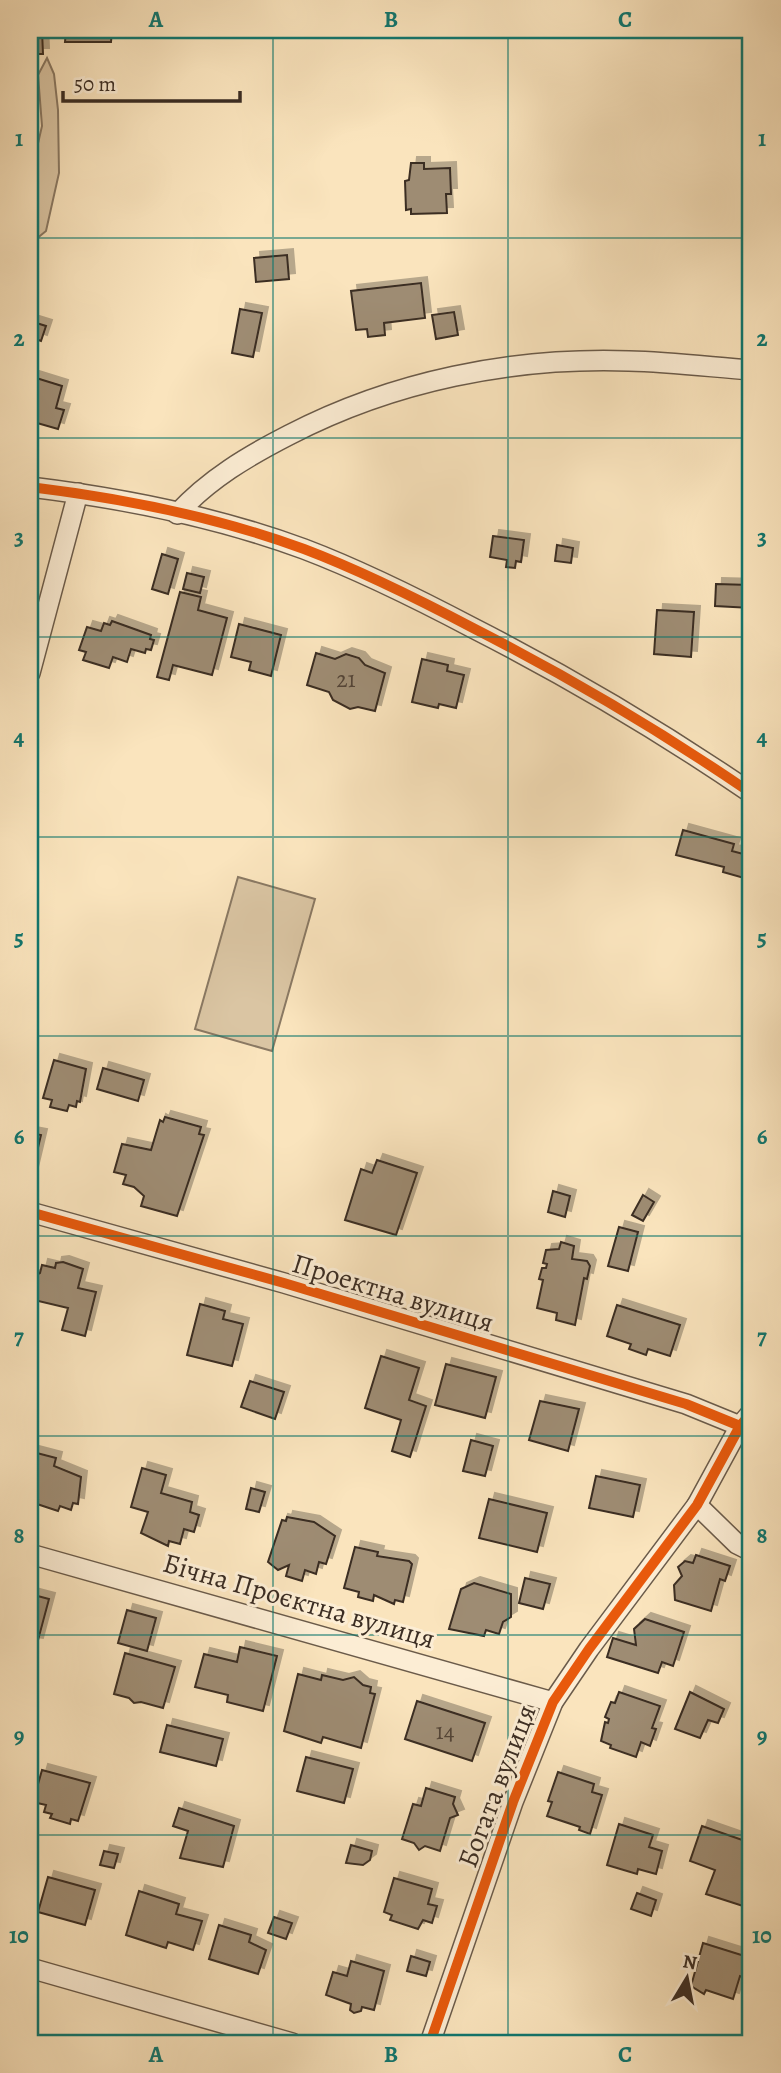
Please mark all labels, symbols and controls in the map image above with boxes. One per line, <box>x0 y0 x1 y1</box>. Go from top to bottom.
text: A <box>148 4 164 35</box>
text: B <box>384 4 398 35</box>
text: C <box>618 4 632 35</box>
scale bar <box>63 60 240 104</box>
text: 50 m <box>74 70 116 98</box>
text: 1 <box>15 123 23 154</box>
text: 1 <box>758 123 766 154</box>
text: 2 <box>13 323 25 354</box>
text: 2 <box>756 323 768 354</box>
text: 3 <box>14 522 24 553</box>
text: 3 <box>757 522 767 553</box>
house number: 21 <box>336 663 356 695</box>
text: 4 <box>14 722 25 753</box>
text: 4 <box>757 722 768 753</box>
text: 5 <box>14 922 24 953</box>
text: 5 <box>757 922 767 953</box>
text: 6 <box>14 1121 25 1152</box>
text: 6 <box>757 1121 768 1152</box>
street label: Проектна вулиця <box>288 1244 498 1342</box>
text: 7 <box>14 1321 24 1352</box>
text: 7 <box>757 1321 767 1352</box>
text: 8 <box>13 1520 25 1551</box>
text: 8 <box>756 1520 768 1551</box>
street label: Бічна Проєктна вулиця <box>158 1544 440 1658</box>
street label: Богата вулиця <box>448 1699 546 1873</box>
house number: 14 <box>435 1715 455 1747</box>
text: 9 <box>14 1720 24 1751</box>
text: 9 <box>757 1720 767 1751</box>
text: 10 <box>9 1920 29 1951</box>
text: 10 <box>752 1920 772 1951</box>
north arrow <box>652 1944 722 2014</box>
text: N <box>681 1948 699 1976</box>
text: A <box>148 2039 164 2070</box>
text: B <box>384 2039 398 2070</box>
text: C <box>618 2039 632 2070</box>

